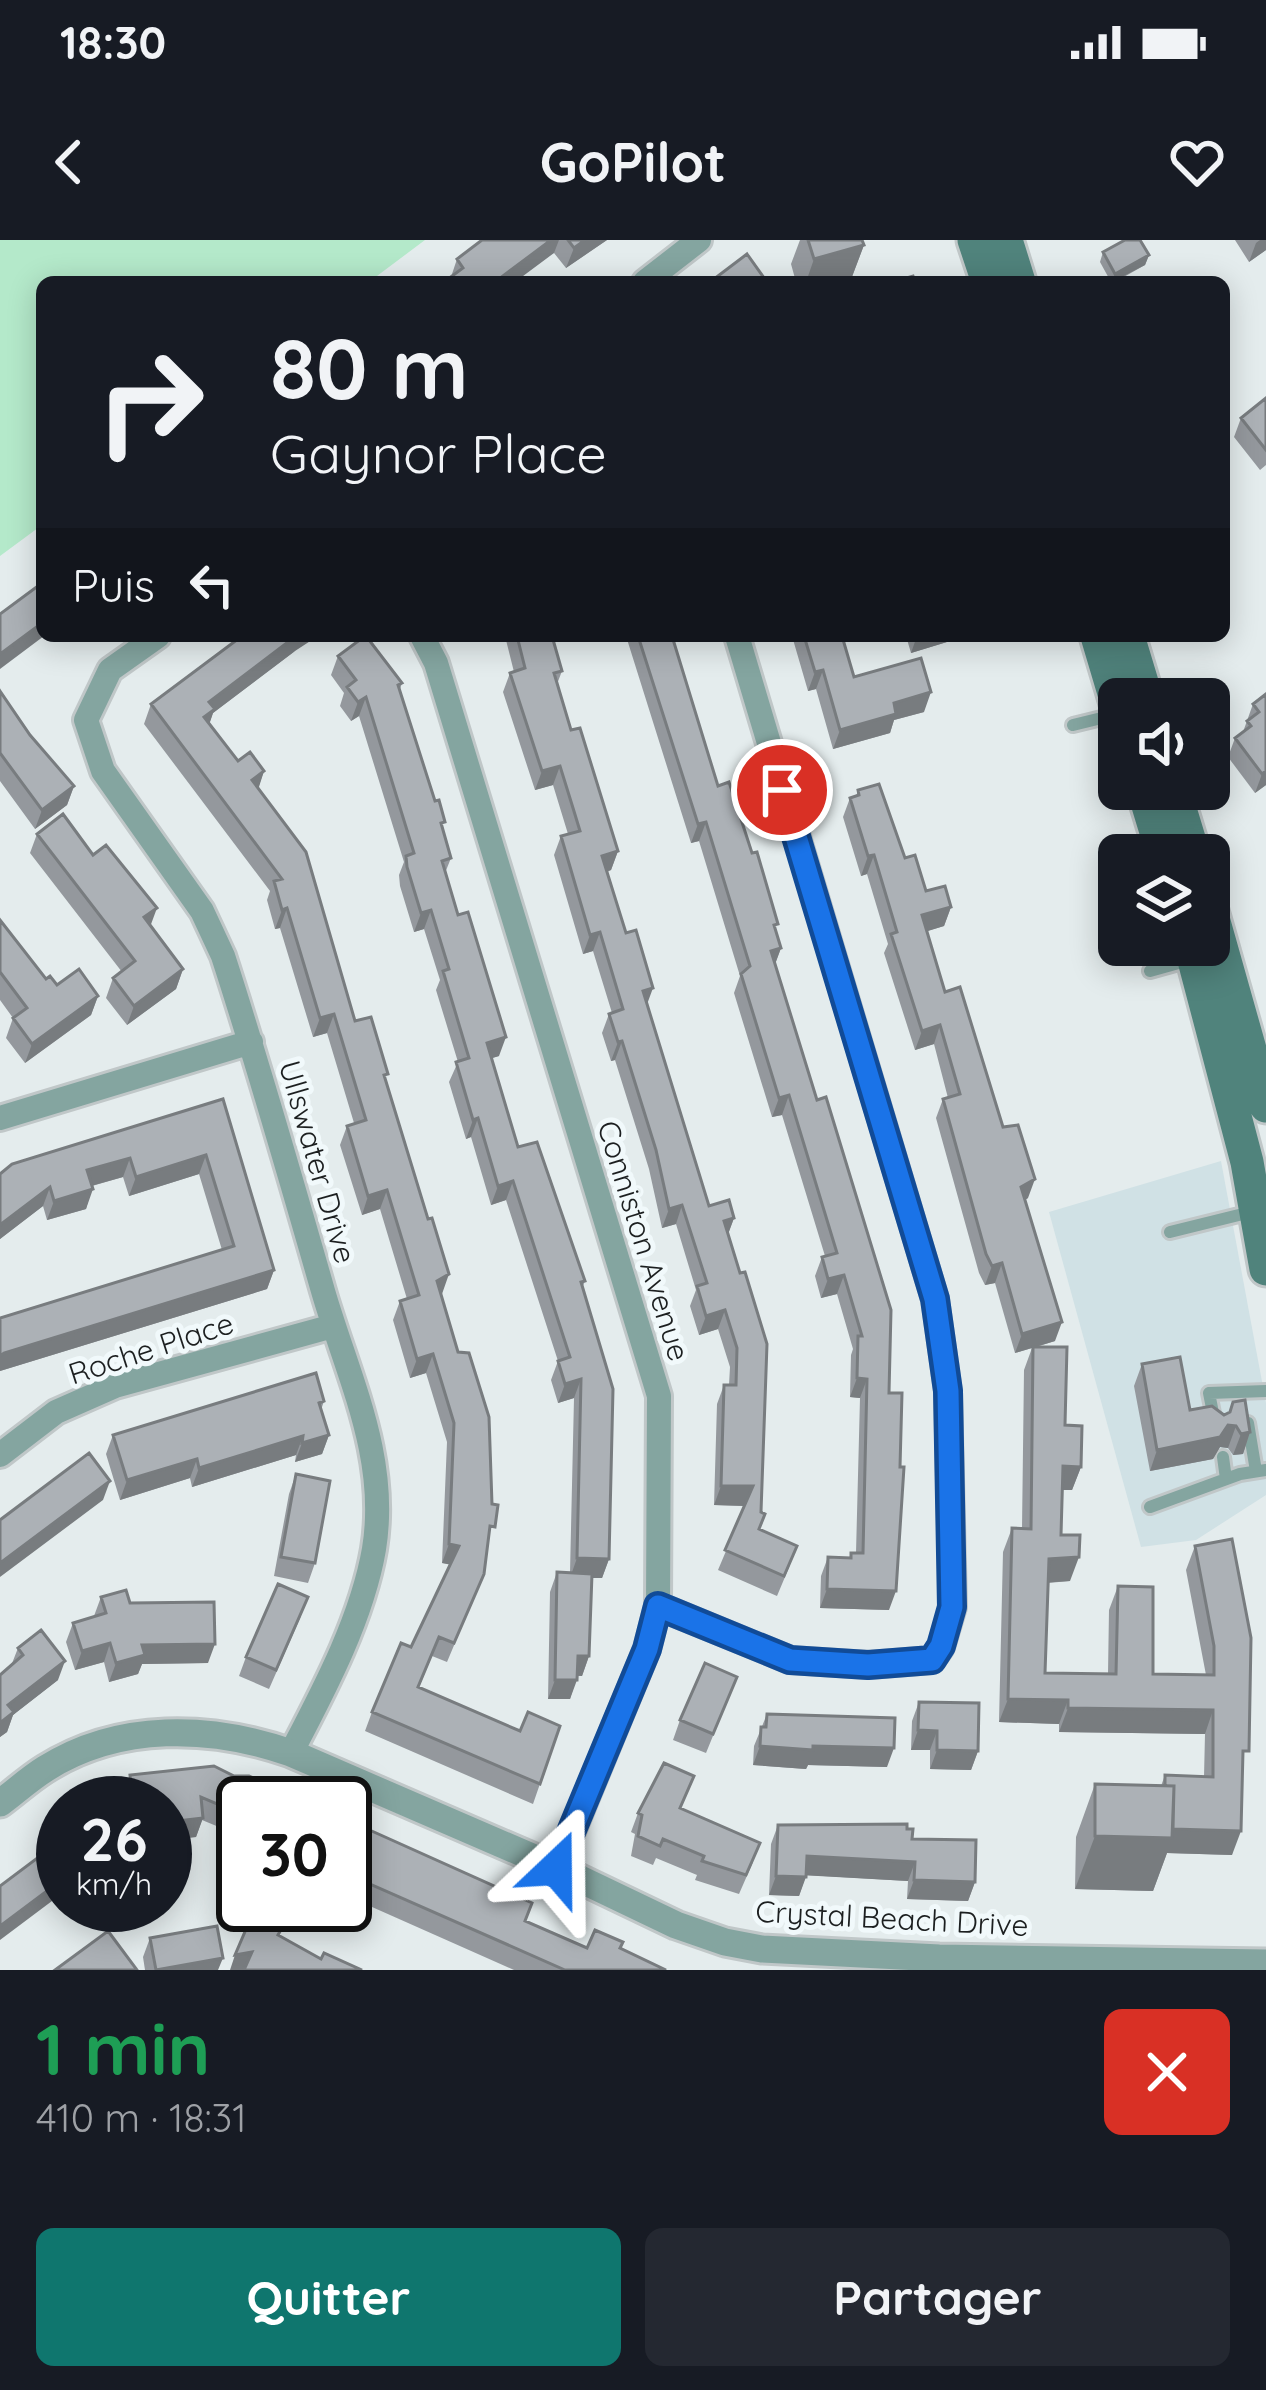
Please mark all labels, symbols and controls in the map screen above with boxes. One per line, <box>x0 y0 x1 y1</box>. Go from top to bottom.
text: 18:30 <box>60 14 166 70</box>
text: GoPilot <box>540 128 726 196</box>
icon: back <box>36 129 102 195</box>
icon: heart <box>1164 129 1230 195</box>
text: 80 m <box>270 315 469 420</box>
icon: right <box>72 324 228 480</box>
text: Gaynor Place <box>270 419 607 487</box>
icon: left <box>179 552 245 618</box>
text: Puis <box>72 557 155 613</box>
map controls <box>1098 678 1230 966</box>
button: sound <box>1098 678 1230 810</box>
pin <box>731 739 833 841</box>
icon: arrive <box>749 757 815 823</box>
button: layers <box>1098 834 1230 966</box>
street label: Ullswater Drive <box>271 1056 365 1267</box>
street label: Conniston Avenue <box>589 1116 699 1365</box>
street label: Roche Place <box>63 1304 238 1393</box>
speed limit sign: 30 <box>216 1776 372 1932</box>
text: 26 <box>80 1801 148 1876</box>
position arrow <box>493 1805 619 1931</box>
text: km/h <box>76 1865 152 1903</box>
street label: Crystal Beach Drive <box>755 1892 1029 1944</box>
text: 1 min <box>36 2003 210 2093</box>
button: close <box>1104 2009 1230 2135</box>
text: 410 m · 18:31 <box>36 2093 247 2142</box>
button: Quitter <box>36 2228 621 2366</box>
button: Partager <box>645 2228 1230 2366</box>

